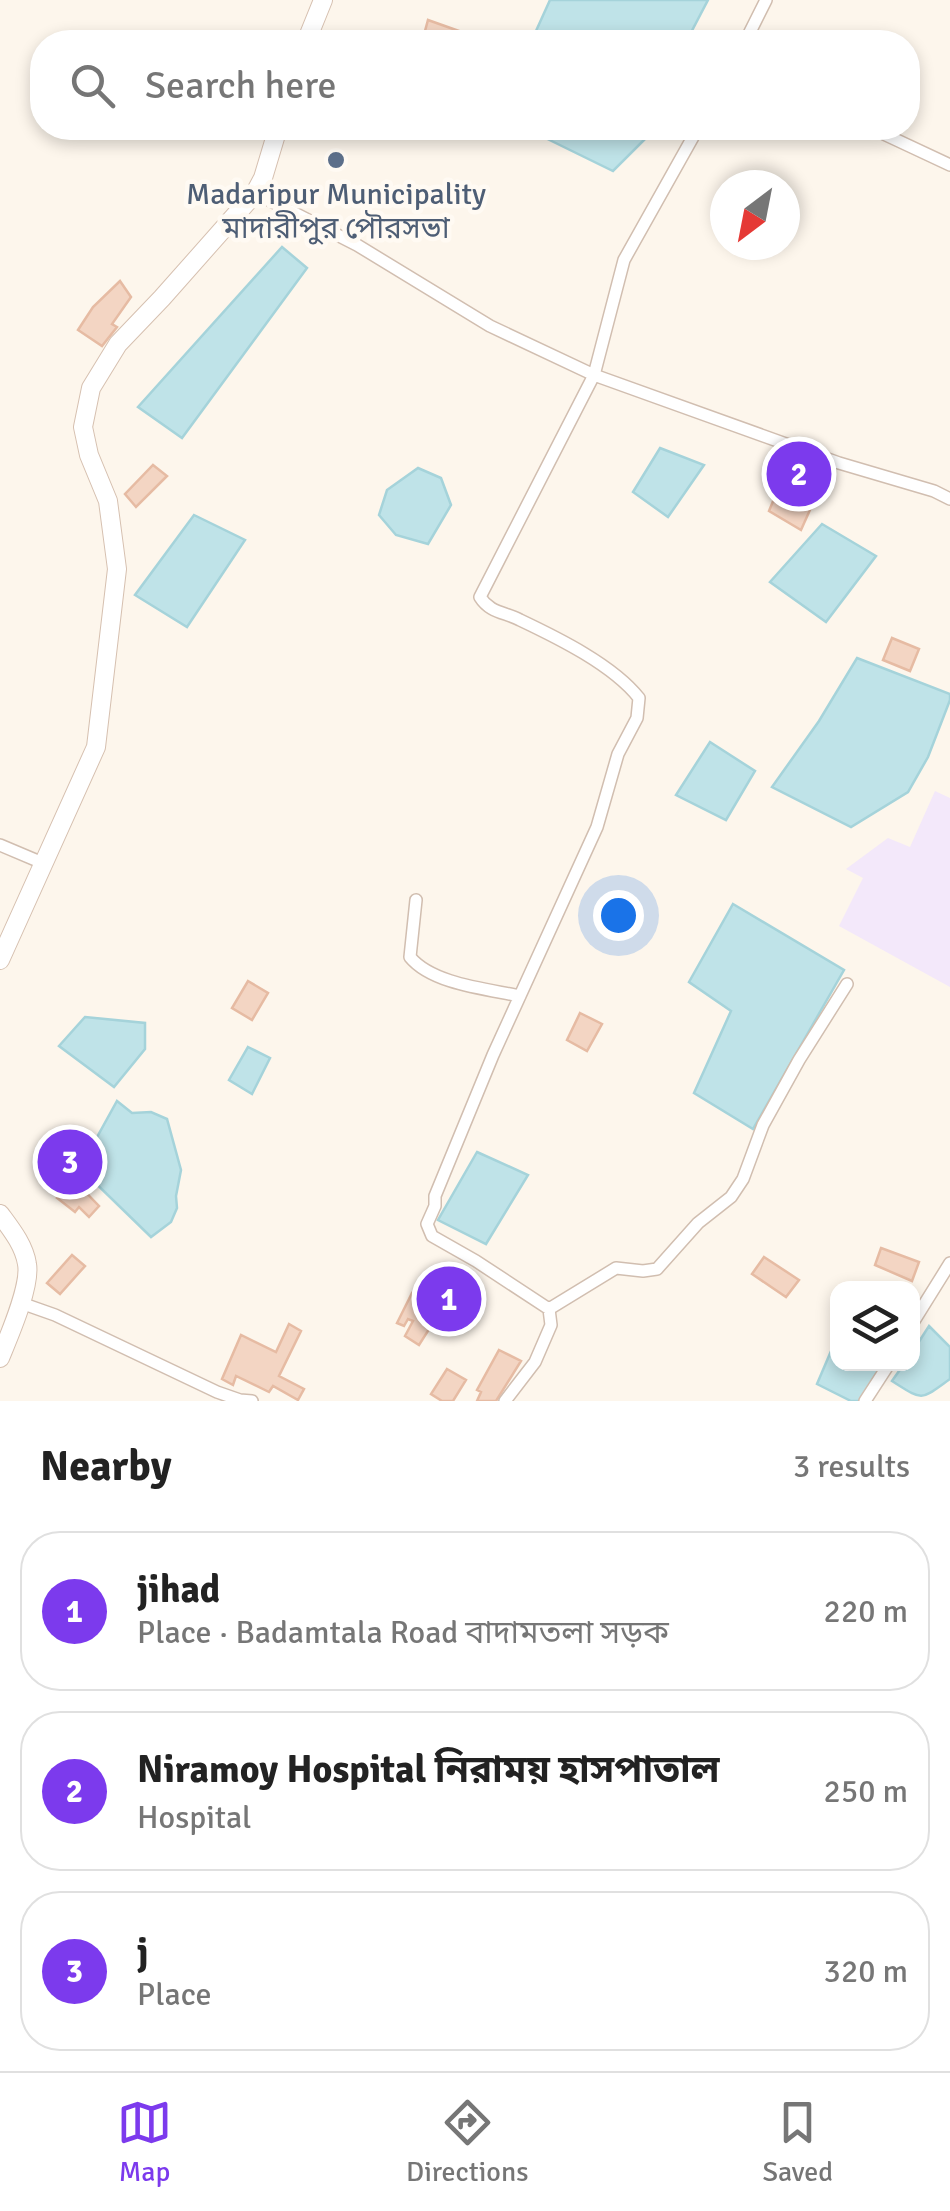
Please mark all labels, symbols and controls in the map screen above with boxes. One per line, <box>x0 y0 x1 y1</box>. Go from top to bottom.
search box <box>30 30 920 140</box>
icon: search <box>65 58 120 113</box>
text: Search here <box>145 62 337 109</box>
marker: Madaripur Municipality মাদারীপুর পৌরসভা <box>325 149 347 171</box>
north arrow <box>710 170 800 260</box>
place label: Madaripur Municipality মাদারীপুর পৌরসভা <box>186 176 486 247</box>
pin: 2 <box>766 436 832 512</box>
your location <box>593 890 644 941</box>
pin: 3 <box>38 1124 102 1200</box>
pin: 1 <box>416 1262 482 1336</box>
map controls <box>830 1281 920 1371</box>
button: layers <box>830 1281 920 1371</box>
text: Nearby <box>40 1441 172 1492</box>
text: 3 results <box>793 1447 910 1486</box>
text: jihad <box>137 1566 220 1613</box>
text: 1 <box>66 1592 83 1631</box>
text: 220 m <box>824 1592 908 1631</box>
text: Place · Badamtala Road বাদামতলা সড়ক <box>137 1613 669 1652</box>
text: Niramoy Hospital নিরাময় হাসপাতাল <box>137 1746 719 1793</box>
text: 2 <box>66 1772 83 1811</box>
text: 250 m <box>824 1772 908 1811</box>
text: Hospital <box>137 1798 252 1837</box>
text: j <box>137 1928 149 1975</box>
text: 3 <box>66 1952 83 1991</box>
text: 320 m <box>824 1952 908 1991</box>
text: Place <box>137 1975 212 2014</box>
tab: Map <box>117 2095 172 2189</box>
tab: Directions <box>406 2095 528 2189</box>
tab: Saved <box>762 2095 833 2189</box>

